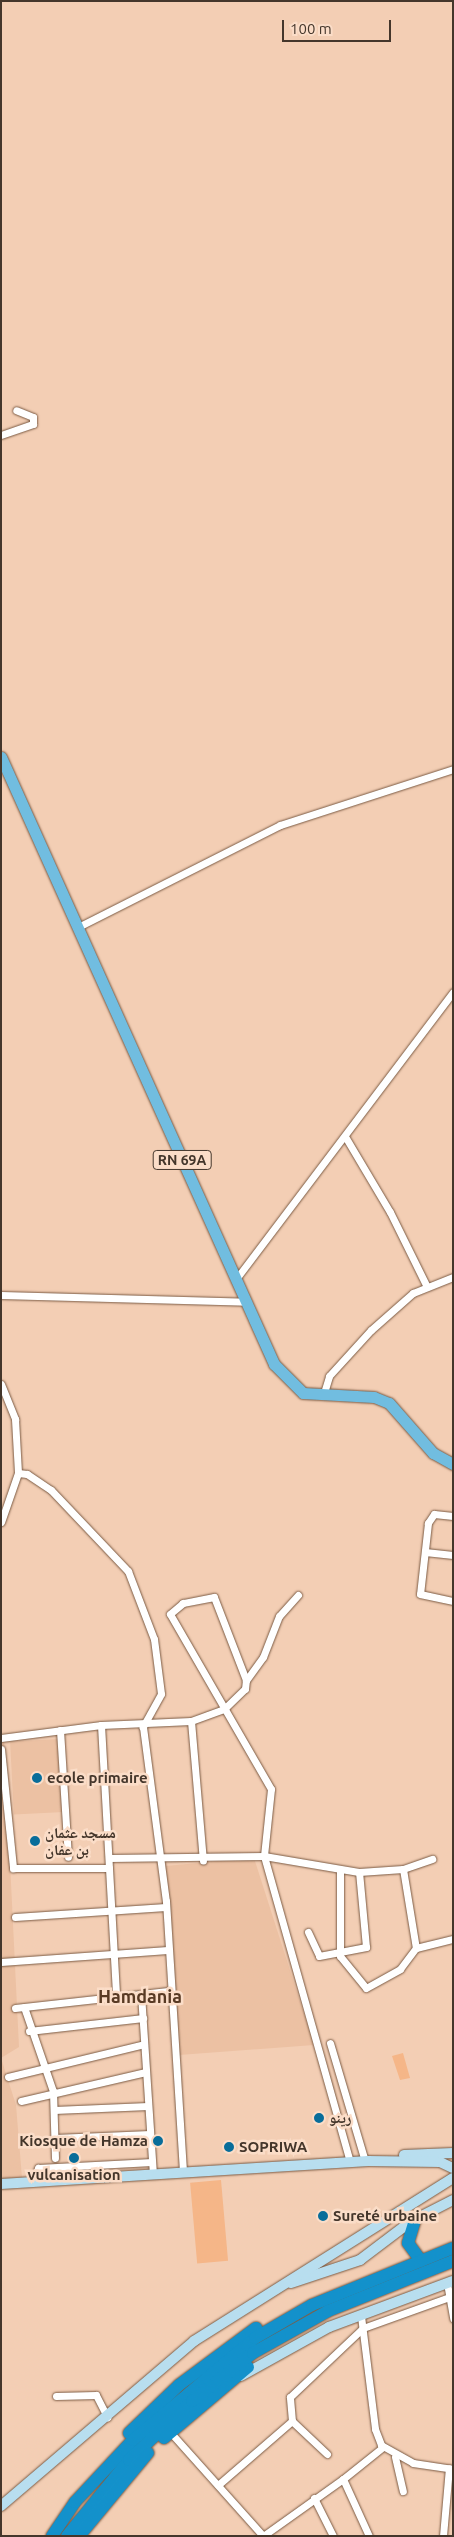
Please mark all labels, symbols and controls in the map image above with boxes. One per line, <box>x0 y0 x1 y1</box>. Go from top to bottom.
scale bar <box>284 10 393 42</box>
text: 100 m <box>290 20 332 37</box>
road number: RN 69A <box>152 1148 212 1172</box>
place label: ecole primaire <box>47 1769 148 1787</box>
marker: ecole primaire <box>31 1772 43 1784</box>
place label: مسجد عثمان بن عفان <box>45 1823 116 1858</box>
marker: مسجد عثمان بن عفان <box>29 1835 41 1847</box>
district label: Hamdania <box>98 1985 182 2007</box>
place label: رينو <box>329 2109 351 2127</box>
marker: رينو <box>313 2112 325 2124</box>
place label: Kiosque de Hamza <box>19 2132 148 2150</box>
marker: Kiosque de Hamza <box>152 2135 164 2147</box>
place label: SOPRIWA <box>239 2138 307 2156</box>
marker: SOPRIWA <box>223 2141 235 2153</box>
marker: vulcanisation <box>68 2152 80 2164</box>
place label: vulcanisation <box>27 2166 121 2184</box>
place label: Sureté urbaine <box>333 2207 437 2225</box>
marker: Sureté urbaine <box>317 2210 329 2222</box>

